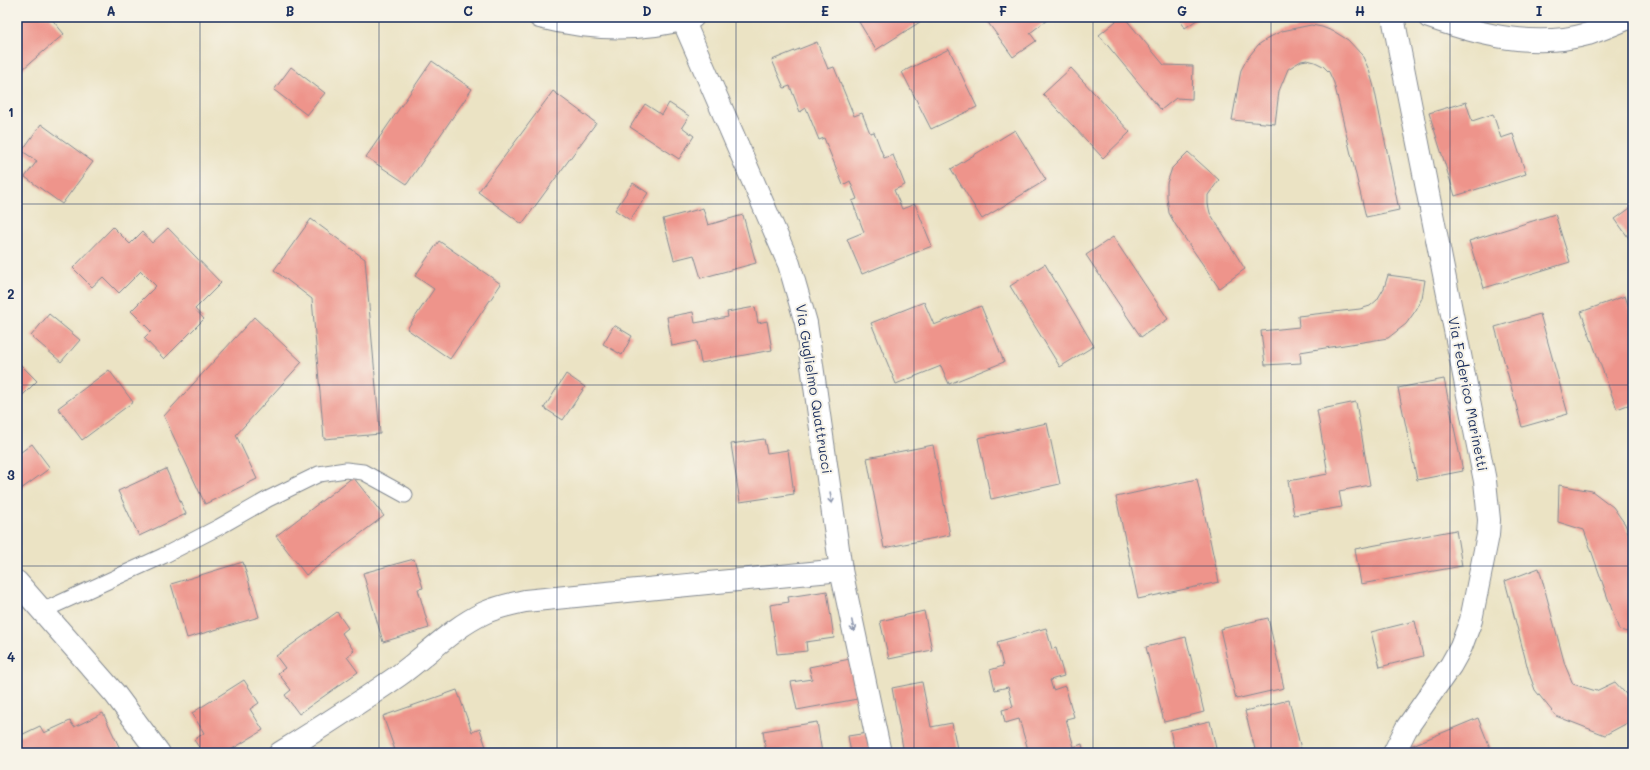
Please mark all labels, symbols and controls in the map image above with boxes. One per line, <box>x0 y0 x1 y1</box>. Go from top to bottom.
text: A <box>106 2 116 19</box>
text: B <box>286 2 295 19</box>
text: C <box>463 2 473 19</box>
text: D <box>642 2 652 19</box>
text: E <box>821 2 829 19</box>
text: F <box>999 2 1007 19</box>
text: G <box>1177 2 1187 19</box>
text: H <box>1355 2 1365 19</box>
text: I <box>1536 2 1543 19</box>
text: 1 <box>8 103 14 120</box>
text: 2 <box>7 285 15 302</box>
street label: Via Guglielmo Quattrucci <box>792 303 837 475</box>
street label: Via Federico Marinetti <box>1444 315 1493 473</box>
text: 3 <box>7 466 15 483</box>
one-way arrow <box>827 491 835 504</box>
one-way arrow <box>849 620 857 633</box>
text: 4 <box>7 648 15 665</box>

